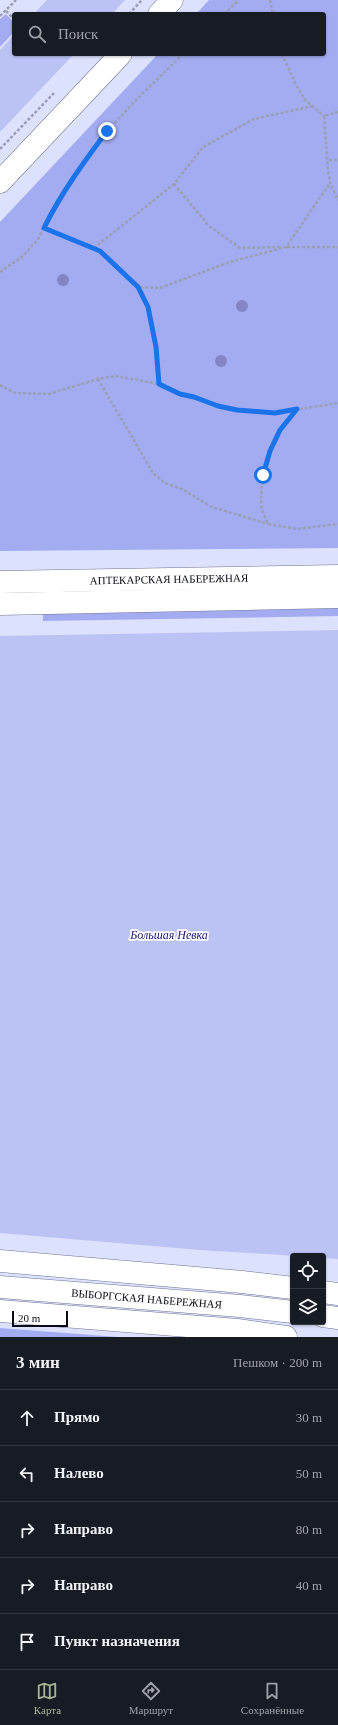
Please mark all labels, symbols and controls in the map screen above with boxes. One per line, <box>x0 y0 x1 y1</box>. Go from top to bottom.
search box <box>12 12 326 56</box>
icon: search <box>26 23 48 45</box>
text: Поиск <box>58 26 98 42</box>
route end <box>98 122 116 140</box>
route start <box>254 466 272 484</box>
street label: АПТЕКАРСКАЯ НАБЕРЕЖНАЯ <box>90 572 249 586</box>
water label: Большая Невка <box>129 928 208 942</box>
map controls <box>290 1253 326 1325</box>
button: locate <box>290 1253 326 1289</box>
street label: ВЫБОРГСКАЯ НАБЕРЕЖНАЯ <box>71 1287 223 1311</box>
button: layers <box>290 1289 326 1325</box>
scale bar <box>12 1309 68 1328</box>
text: 20 m <box>18 1312 40 1324</box>
text: 3 мин <box>16 1353 60 1372</box>
text: Пешком · 200 m <box>233 1355 322 1370</box>
icon: ahead <box>16 1407 38 1429</box>
text: Прямо <box>54 1409 100 1425</box>
text: 30 m <box>296 1410 322 1425</box>
icon: left <box>16 1463 38 1485</box>
text: Налево <box>54 1465 104 1481</box>
text: 50 m <box>296 1466 322 1481</box>
icon: right <box>16 1519 38 1541</box>
text: Направо <box>54 1521 113 1537</box>
text: 80 m <box>296 1522 322 1537</box>
icon: right <box>16 1575 38 1597</box>
text: Направо <box>54 1577 113 1593</box>
text: 40 m <box>296 1578 322 1593</box>
icon: arrive <box>16 1631 38 1653</box>
text: Пункт назначения <box>54 1633 180 1649</box>
tab: Карта <box>34 1680 61 1716</box>
tab: Маршрут <box>129 1680 173 1716</box>
tab: Сохранённые <box>241 1680 304 1716</box>

